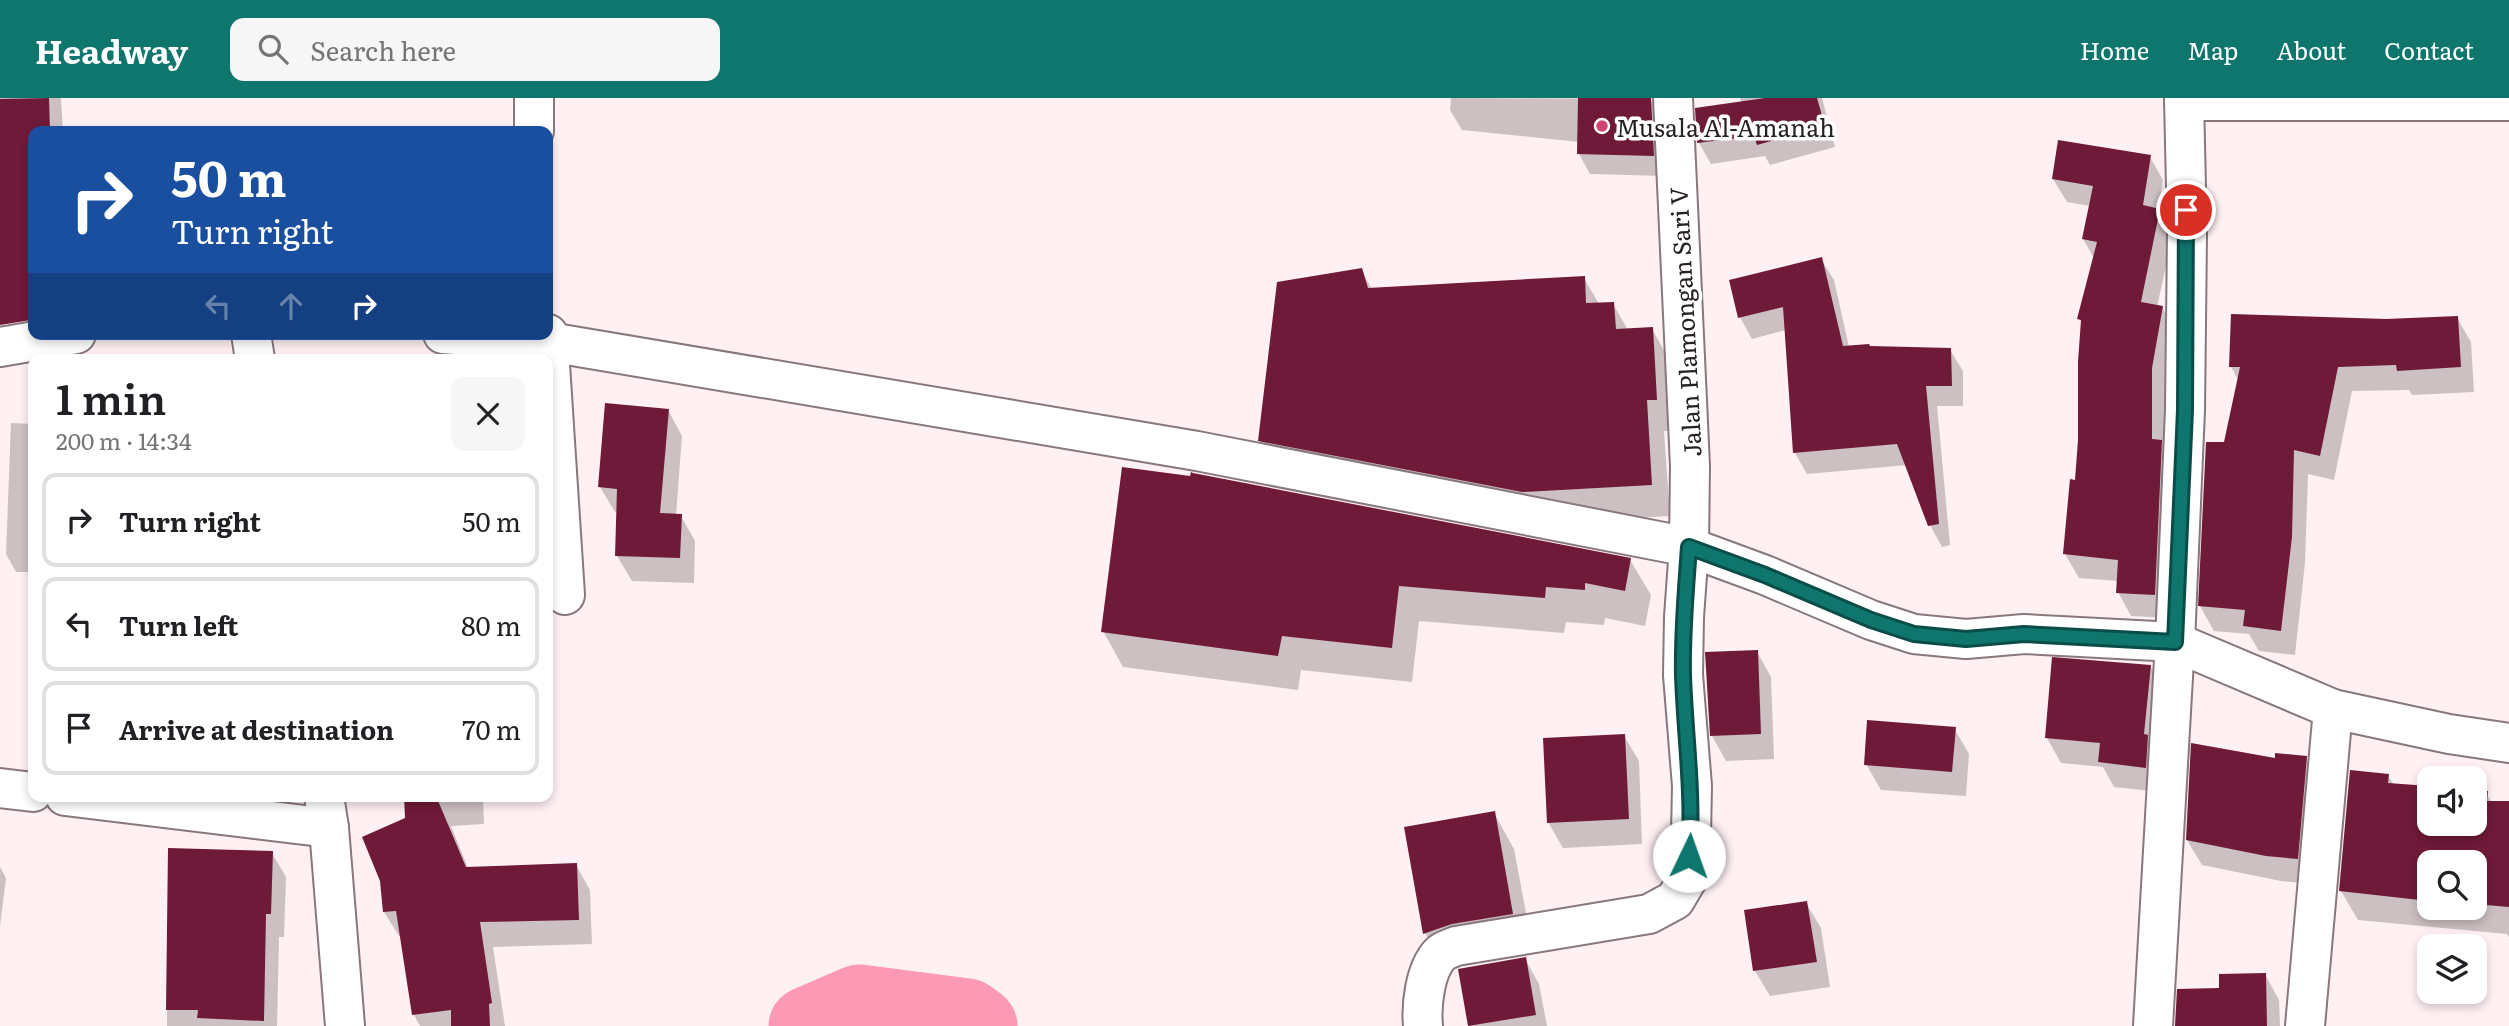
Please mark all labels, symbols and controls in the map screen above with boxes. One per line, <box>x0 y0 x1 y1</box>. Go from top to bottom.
search box <box>230 18 720 81</box>
text: Headway <box>35 25 188 74</box>
icon: search <box>254 30 292 68</box>
text: Search here <box>310 30 456 69</box>
text: Home <box>2080 32 2149 67</box>
text: Map <box>2187 32 2238 67</box>
text: About <box>2276 32 2346 67</box>
text: Contact <box>2384 32 2474 67</box>
place label: Musala Al-Amanah <box>1616 109 1835 144</box>
marker: Musala Al-Amanah <box>1594 118 1610 134</box>
text: 50 m <box>171 139 287 212</box>
icon: right <box>56 154 147 245</box>
pin <box>2156 180 2216 240</box>
street label: Jalan Plamongan Sari V <box>1659 186 1709 458</box>
icon: arrive <box>2167 191 2205 229</box>
text: Turn right <box>171 206 333 254</box>
icon: left <box>199 287 237 325</box>
icon: ahead <box>272 287 310 325</box>
icon: right <box>345 287 383 325</box>
text: 1 min <box>56 366 166 428</box>
button: close <box>451 377 525 451</box>
text: 200 m · 14:34 <box>56 423 192 457</box>
icon: right <box>60 501 98 539</box>
text: Turn right <box>119 501 261 540</box>
text: 50 m <box>462 501 521 540</box>
icon: left <box>60 605 98 643</box>
text: Turn left <box>119 605 238 644</box>
text: 80 m <box>461 605 521 644</box>
icon: arrive <box>60 709 98 747</box>
text: Arrive at destination <box>119 709 394 748</box>
text: 70 m <box>462 709 521 748</box>
map controls <box>2417 766 2487 1004</box>
button: sound <box>2417 766 2487 836</box>
position arrow <box>1652 819 1726 893</box>
button: search <box>2417 850 2487 920</box>
button: layers <box>2417 934 2487 1004</box>

